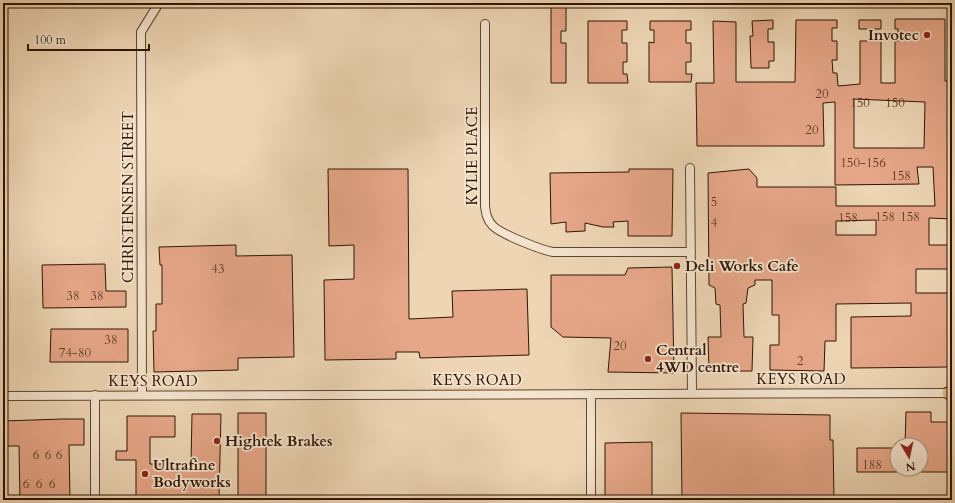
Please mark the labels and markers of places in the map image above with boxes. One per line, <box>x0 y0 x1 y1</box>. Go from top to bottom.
place label: Invotec <box>868 25 919 45</box>
marker: Invotec <box>922 30 932 40</box>
place label: Deli Works Cafe <box>685 256 799 276</box>
marker: Deli Works Cafe <box>672 261 682 271</box>
place label: Central 4WD centre <box>656 340 739 377</box>
marker: Central 4WD centre <box>643 354 653 364</box>
place label: Hightek Brakes <box>225 431 332 451</box>
marker: Hightek Brakes <box>212 436 222 446</box>
place label: Ultrafine Bodyworks <box>153 455 231 492</box>
marker: Ultrafine Bodyworks <box>140 469 150 479</box>

